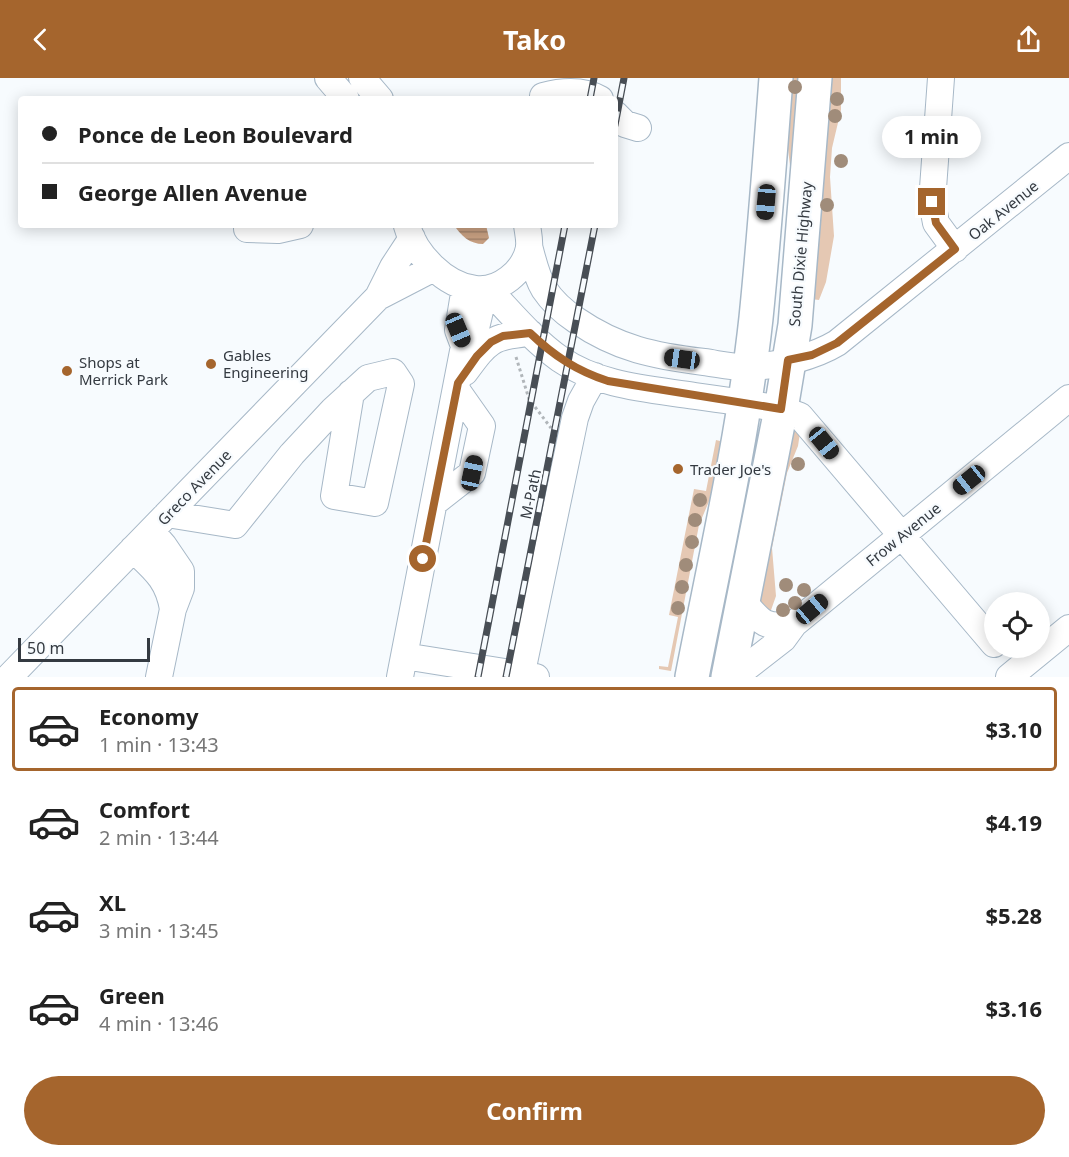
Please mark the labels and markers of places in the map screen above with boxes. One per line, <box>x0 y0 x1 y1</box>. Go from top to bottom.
place label: Gables Engineering <box>223 345 308 382</box>
place label: Shops at Merrick Park <box>79 352 168 389</box>
marker: Gables Engineering <box>204 357 218 371</box>
marker: Shops at Merrick Park <box>60 364 74 378</box>
place label: Trader Joe's <box>690 459 771 479</box>
marker: Trader Joe's <box>671 462 685 476</box>

